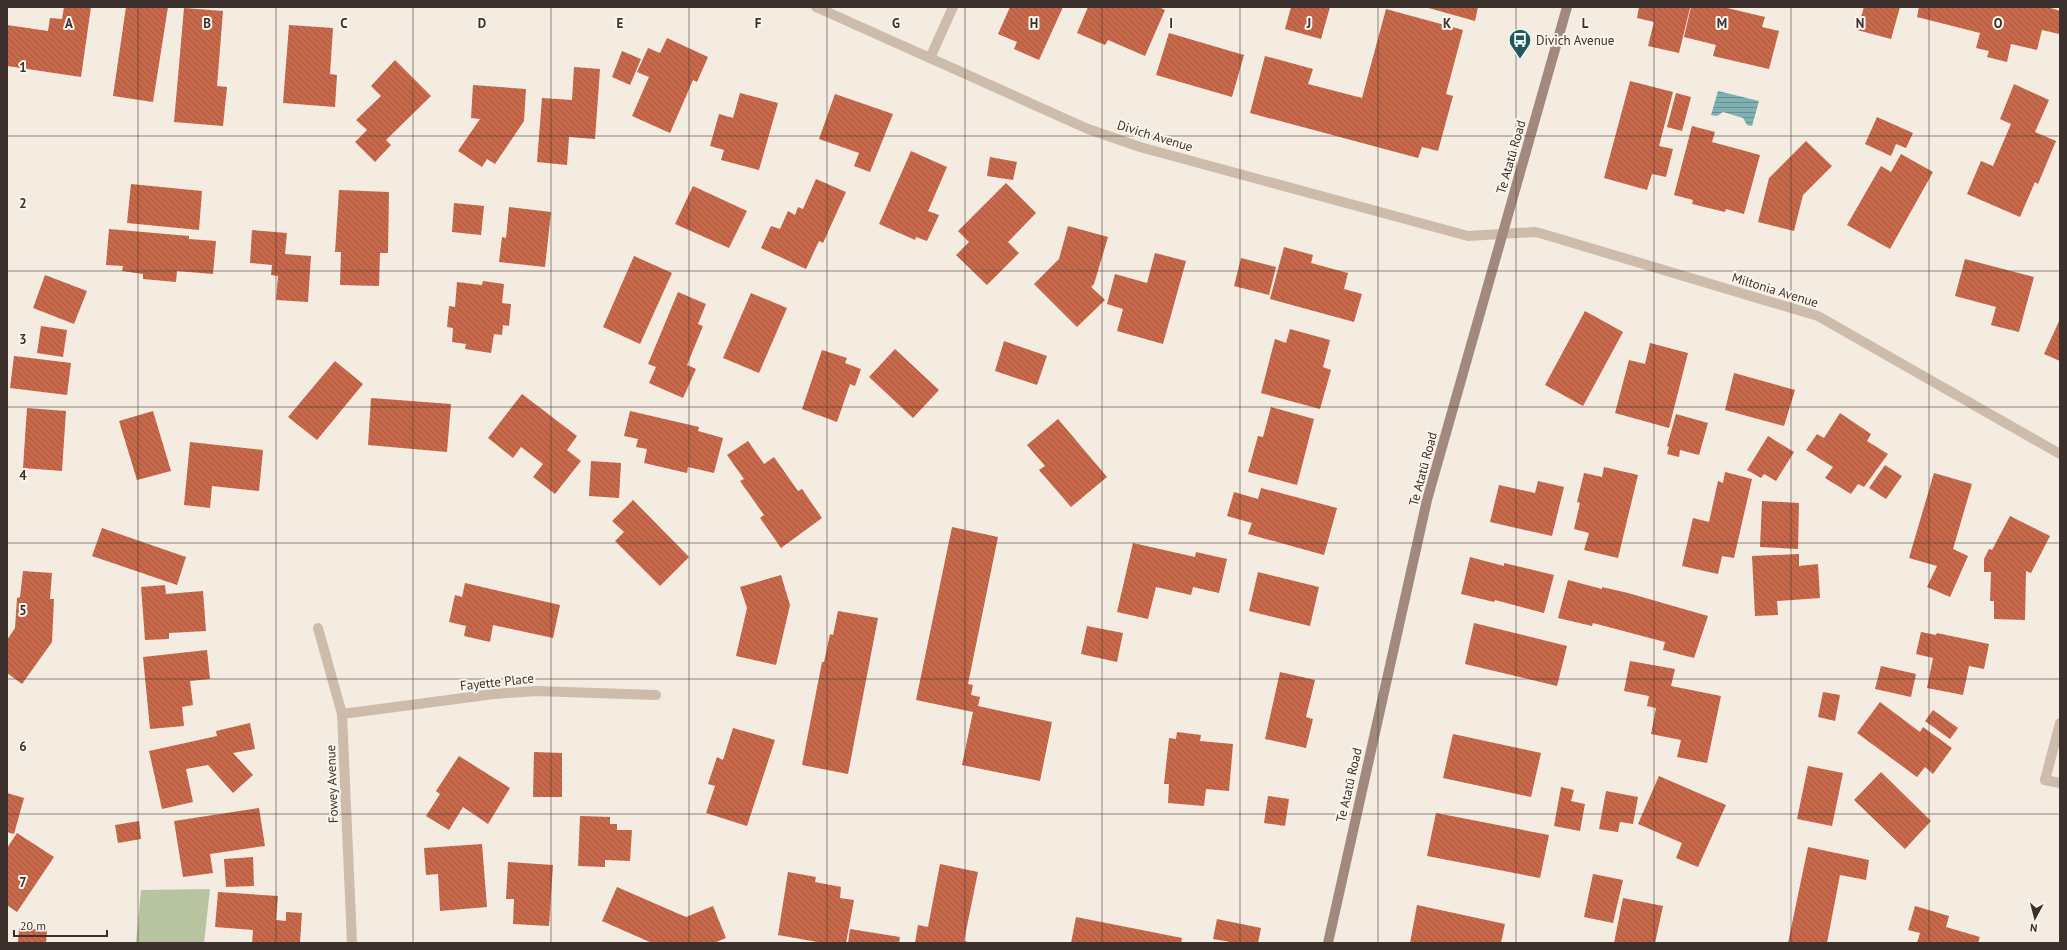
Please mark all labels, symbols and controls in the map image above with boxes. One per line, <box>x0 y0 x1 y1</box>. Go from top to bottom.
text: A <box>65 15 73 32</box>
text: B <box>203 15 211 32</box>
text: C <box>340 15 348 32</box>
text: D <box>478 15 486 32</box>
text: E <box>617 15 624 32</box>
text: F <box>755 15 762 32</box>
text: G <box>892 15 900 32</box>
text: H <box>1030 15 1038 32</box>
text: I <box>1169 15 1173 32</box>
text: J <box>1306 15 1311 32</box>
text: K <box>1443 15 1451 32</box>
text: L <box>1582 15 1589 32</box>
text: M <box>1717 15 1727 32</box>
text: N <box>1856 15 1864 32</box>
text: O <box>1994 15 2003 32</box>
bus stop icon: Divich Avenue <box>1507 27 1533 60</box>
place label: Divich Avenue <box>1536 32 1614 49</box>
text: 1 <box>19 59 27 76</box>
street label: Divich Avenue <box>1115 116 1195 156</box>
street label: Te Atatū Road <box>1492 118 1530 196</box>
text: 2 <box>19 195 27 212</box>
street label: Miltonia Avenue <box>1730 269 1820 311</box>
text: 3 <box>19 331 27 348</box>
street label: Te Atatū Road <box>1405 430 1441 508</box>
text: 4 <box>19 467 27 484</box>
text: 5 <box>19 602 27 619</box>
street label: Fayette Place <box>459 670 535 694</box>
text: 6 <box>19 738 27 755</box>
street label: Fowey Avenue <box>322 744 342 824</box>
street label: Te Atatū Road <box>1332 746 1366 824</box>
text: 7 <box>19 874 27 891</box>
north arrow <box>2015 898 2055 938</box>
scale bar <box>14 912 107 938</box>
text: 20 m <box>20 918 46 933</box>
text: N <box>2029 921 2038 935</box>

